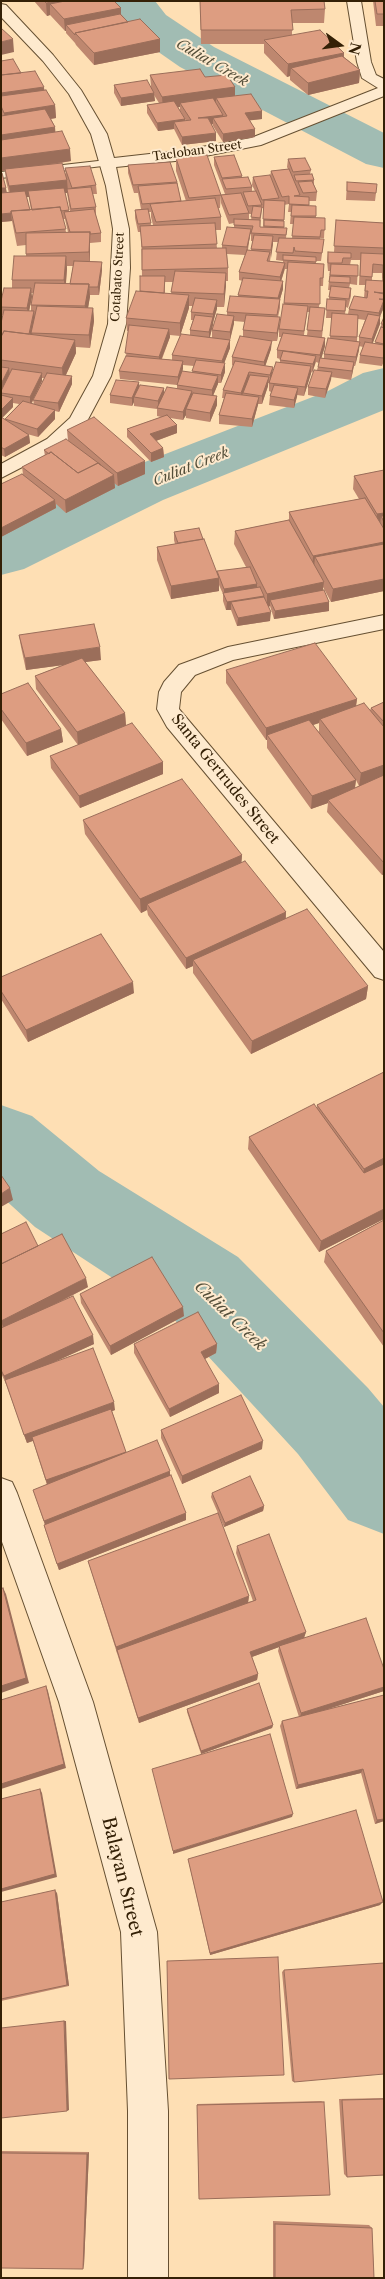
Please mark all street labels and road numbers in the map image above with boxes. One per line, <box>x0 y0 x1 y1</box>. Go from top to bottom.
street label: Tacloban Street <box>152 138 242 164</box>
street label: Cotabato Street <box>108 232 128 322</box>
street label: Santa Gertrudes Street <box>167 711 283 847</box>
street label: Balayan Street <box>97 1815 147 1939</box>

